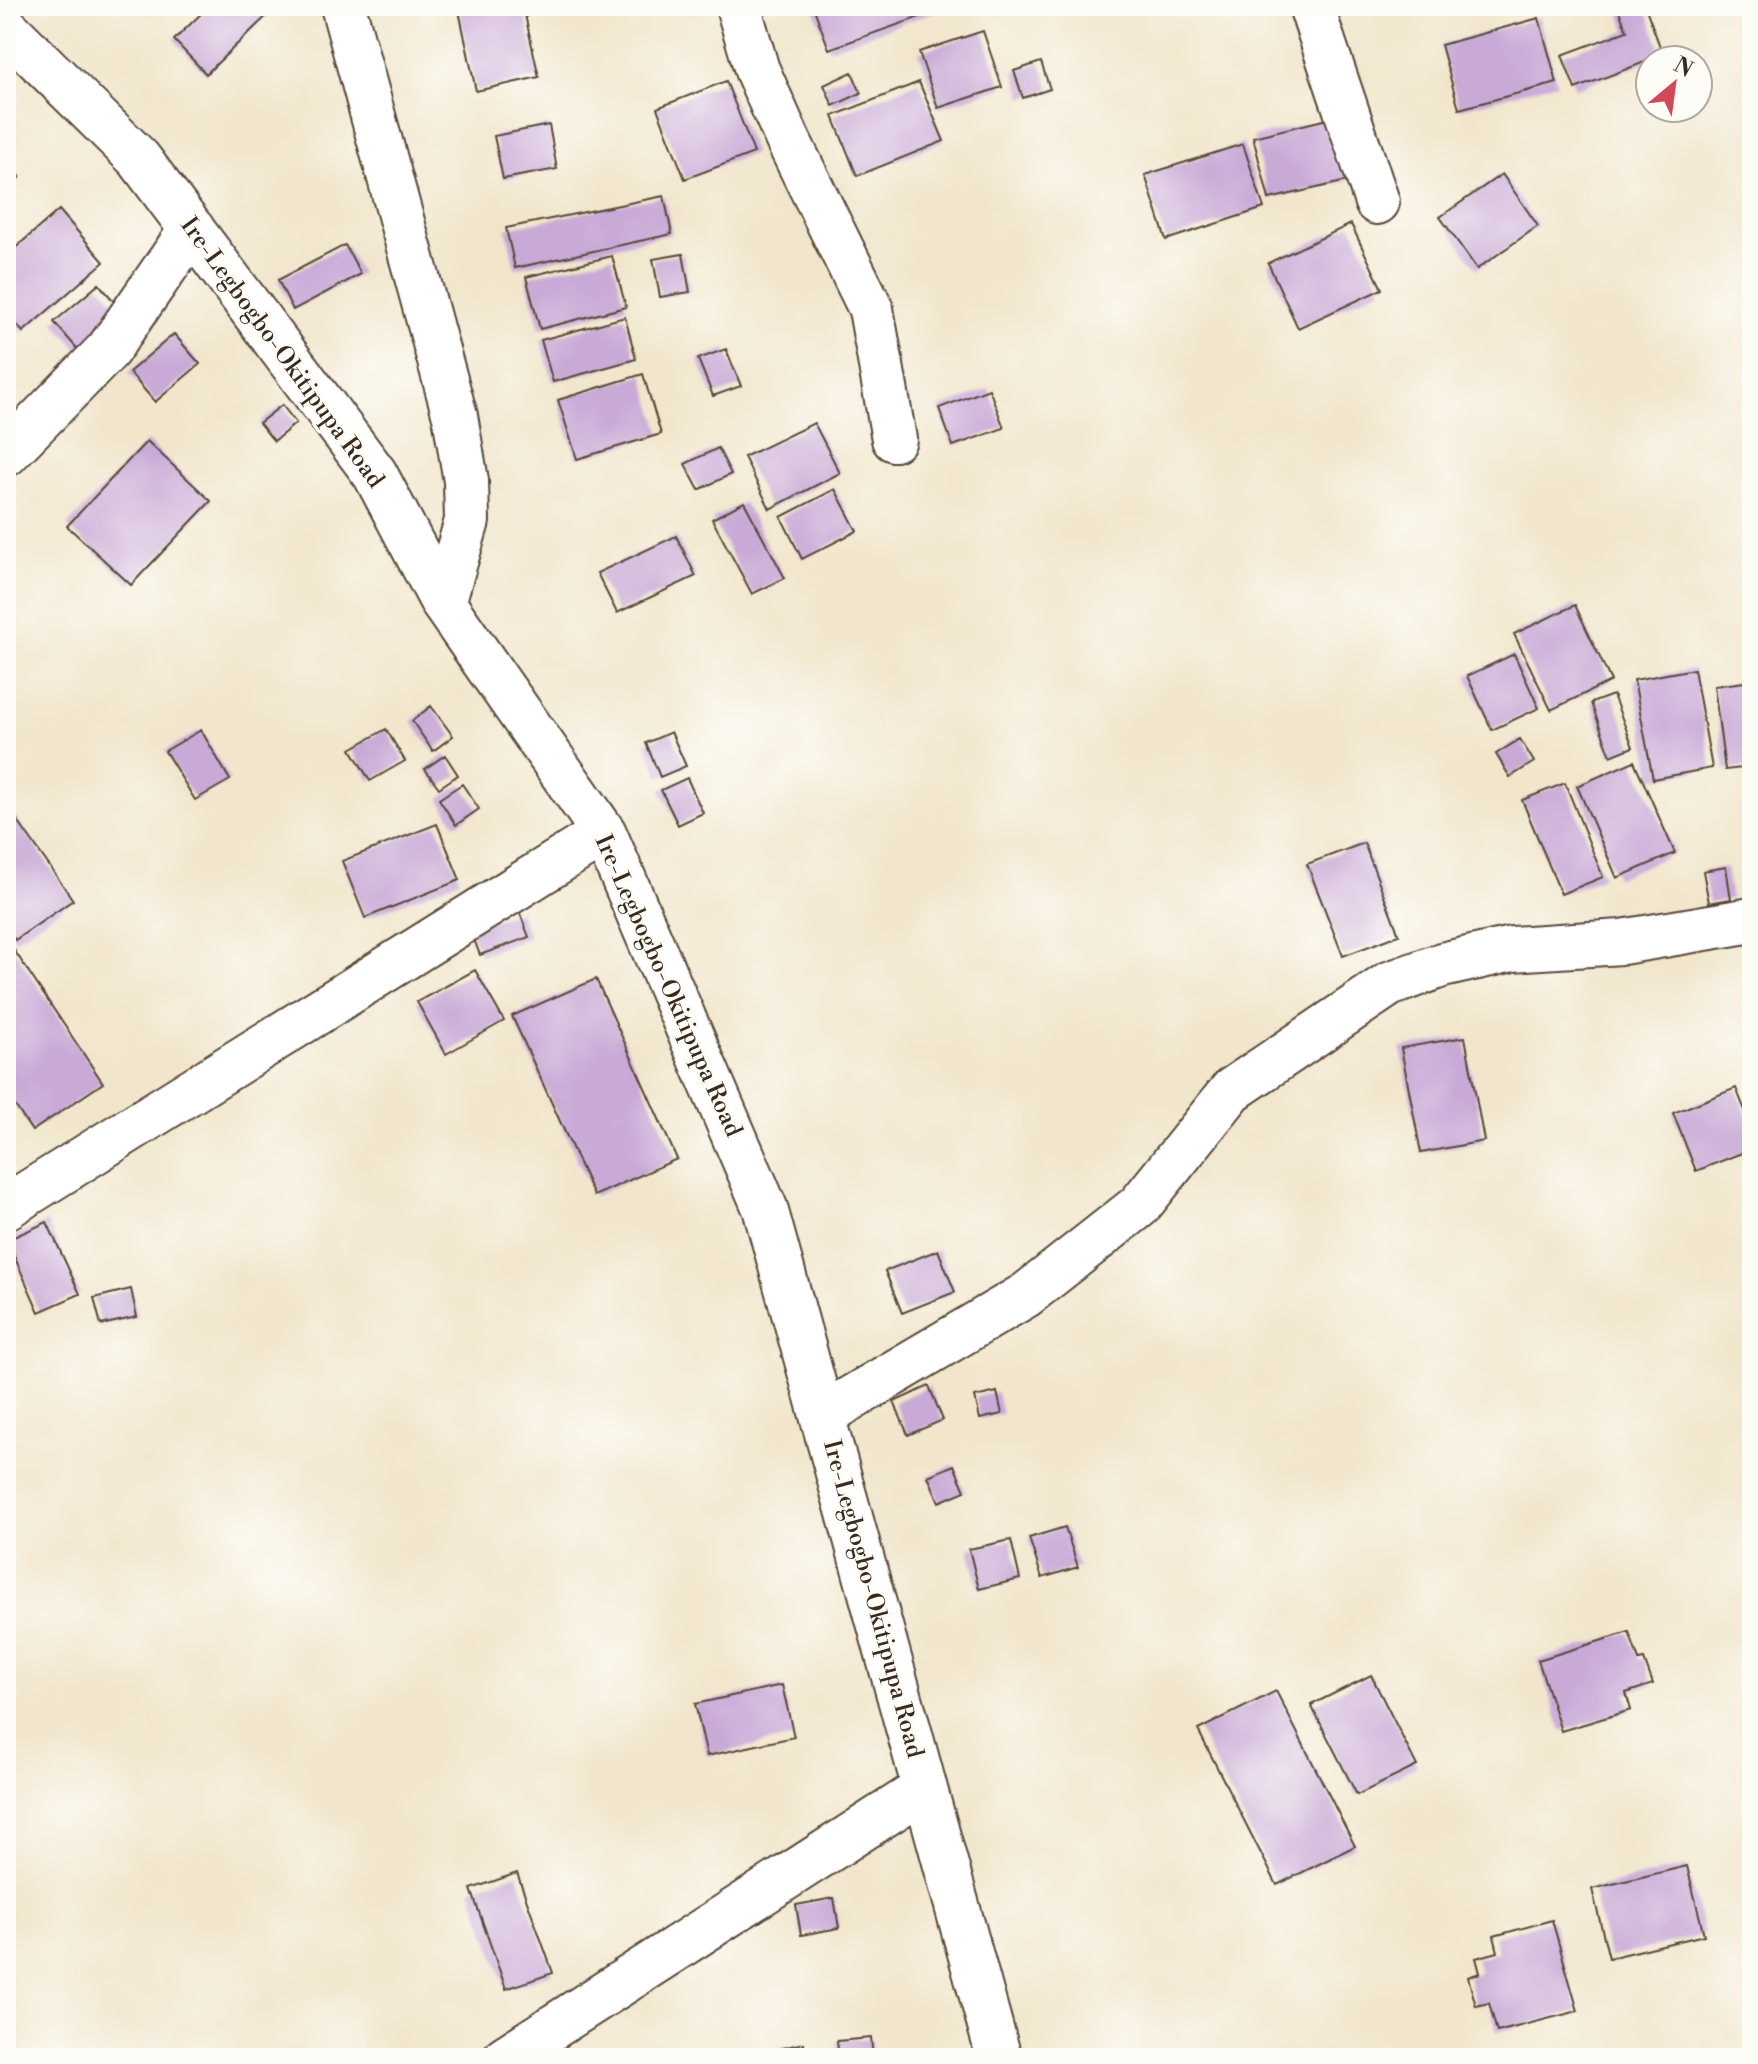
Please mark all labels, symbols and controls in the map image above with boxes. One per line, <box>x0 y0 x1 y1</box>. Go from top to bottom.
north arrow <box>1634 44 1714 124</box>
text: N <box>1669 52 1698 84</box>
street label: Ire-Legbogbo-Okitipupa Road <box>174 212 391 495</box>
street label: Ire-Legbogbo-Okitipupa Road <box>588 830 748 1142</box>
street label: Ire-Legbogbo-Okitipupa Road <box>816 1437 930 1761</box>

